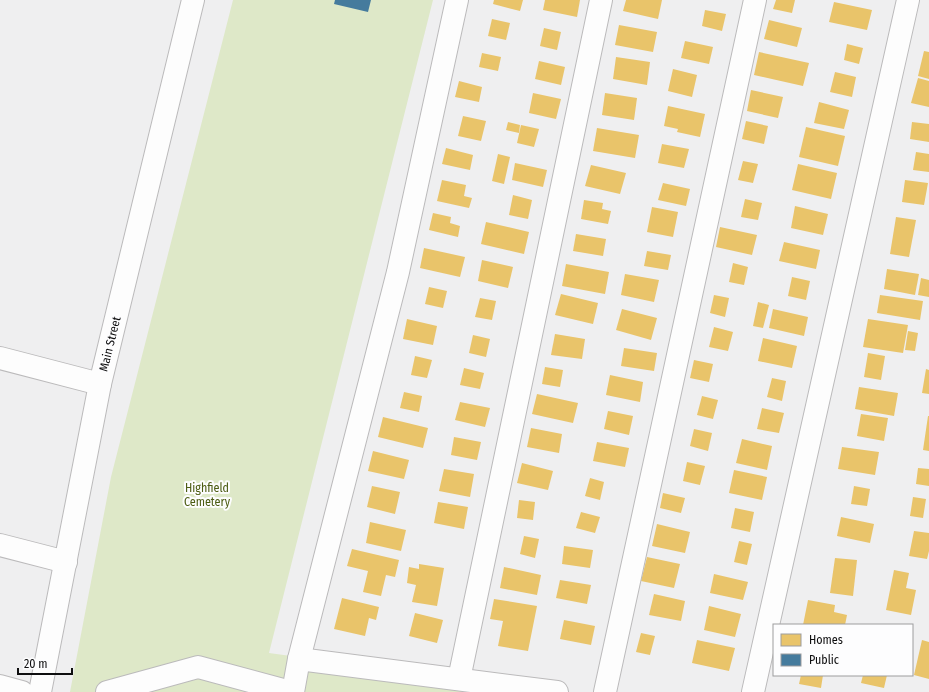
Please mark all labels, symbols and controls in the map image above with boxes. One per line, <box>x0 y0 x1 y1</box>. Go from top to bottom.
street label: Main Street <box>96 315 124 373</box>
park label: Highfield Cemetery <box>184 481 231 509</box>
legend <box>773 624 913 676</box>
text: Homes <box>809 633 843 647</box>
scale bar <box>18 650 72 676</box>
text: Public <box>809 653 839 667</box>
text: 20 m <box>24 657 48 671</box>

